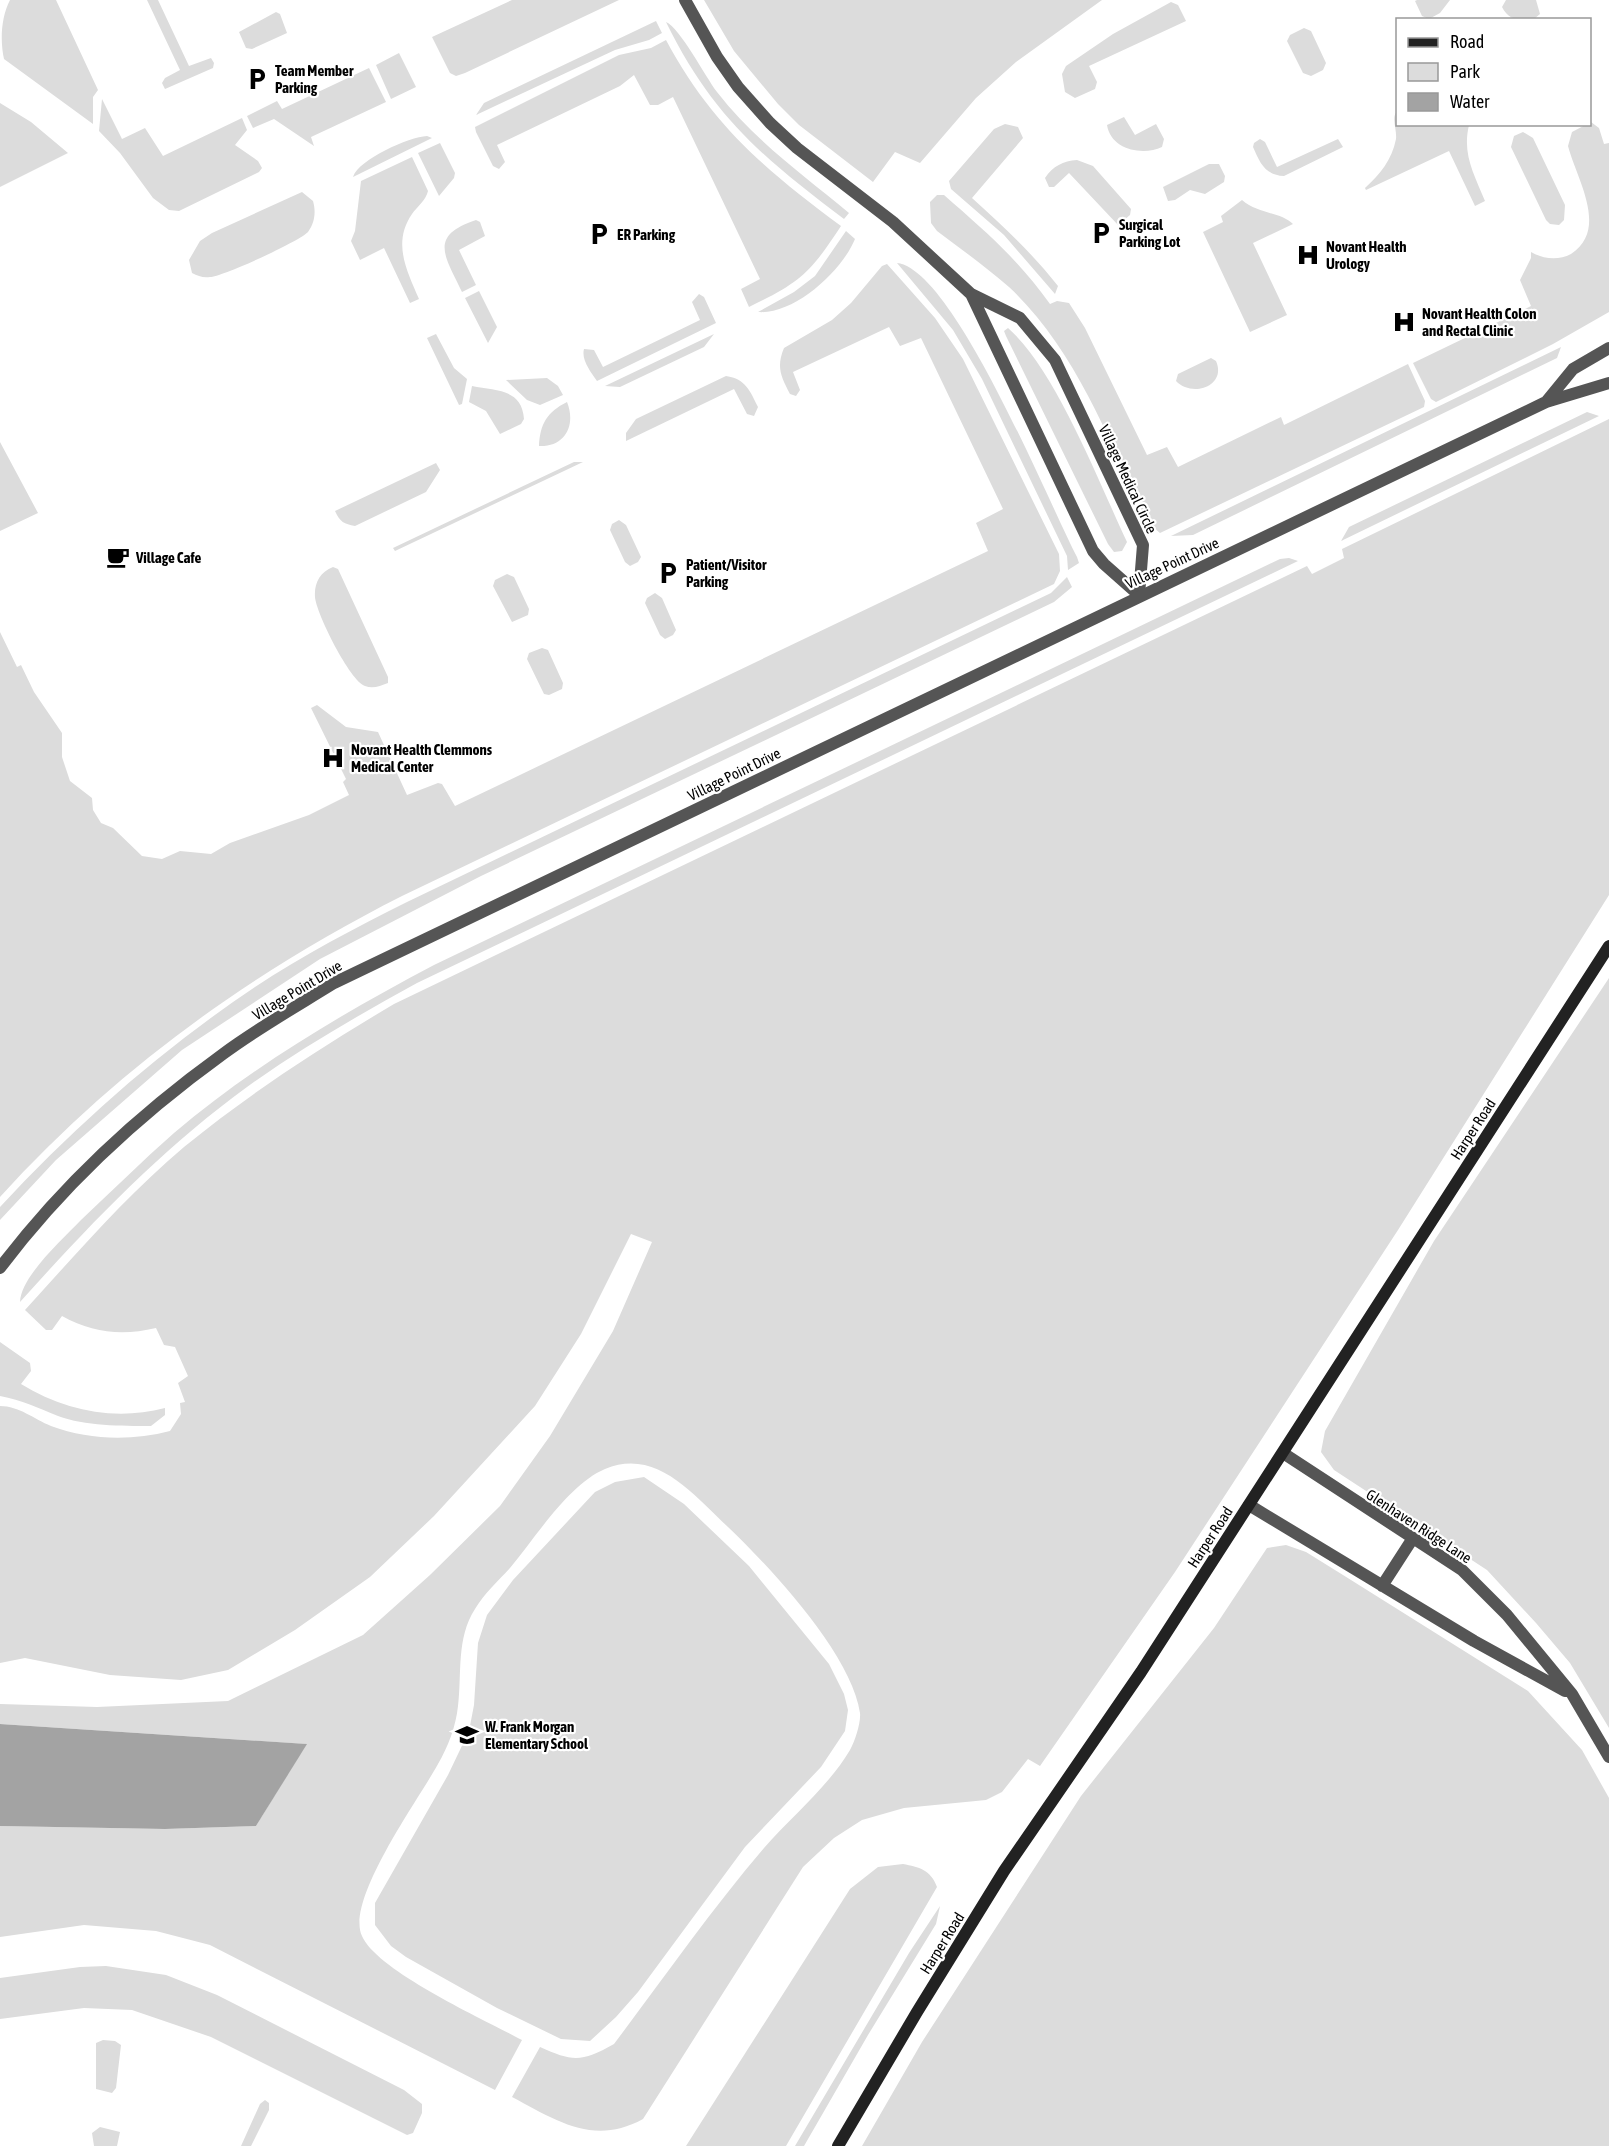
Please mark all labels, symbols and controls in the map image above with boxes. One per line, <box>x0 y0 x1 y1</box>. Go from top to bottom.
legend <box>1396 18 1591 126</box>
text: Road <box>1450 31 1484 52</box>
text: Park <box>1450 61 1480 82</box>
place label: Team Member Parking <box>275 62 354 96</box>
parking icon: Team Member Parking <box>244 66 270 92</box>
text: Water <box>1450 91 1490 112</box>
place label: Surgical Parking Lot <box>1119 216 1181 250</box>
parking icon: Surgical Parking Lot <box>1088 220 1114 246</box>
parking icon: ER Parking <box>586 221 612 247</box>
place label: ER Parking <box>617 226 676 243</box>
place label: Novant Health Urology <box>1326 238 1406 272</box>
hospital icon: Novant Health Urology <box>1295 242 1321 268</box>
place label: Novant Health Colon and Rectal Clinic <box>1422 305 1536 339</box>
hospital icon: Novant Health Colon and Rectal Clinic <box>1391 309 1417 335</box>
street label: Village Medical Circle <box>1095 422 1161 536</box>
street label: Village Point Drive <box>1123 534 1222 592</box>
cafe icon: Village Cafe <box>105 544 131 570</box>
place label: Village Cafe <box>135 549 202 566</box>
place label: Patient/Visitor Parking <box>686 556 767 590</box>
parking icon: Patient/Visitor Parking <box>655 560 681 586</box>
place label: Novant Health Clemmons Medical Center <box>351 741 493 775</box>
street label: Village Point Drive <box>685 744 783 804</box>
hospital icon: Novant Health Clemmons Medical Center <box>320 745 346 771</box>
street label: Village Point Drive <box>249 957 345 1023</box>
street label: Harper Road <box>1447 1095 1499 1163</box>
street label: Glenhaven Ridge Lane <box>1363 1486 1475 1567</box>
street label: Harper Road <box>1184 1503 1236 1571</box>
place label: W. Frank Morgan Elementary School <box>484 1718 589 1752</box>
school or university icon: W. Frank Morgan Elementary School <box>454 1722 480 1748</box>
street label: Harper Road <box>916 1909 968 1977</box>

